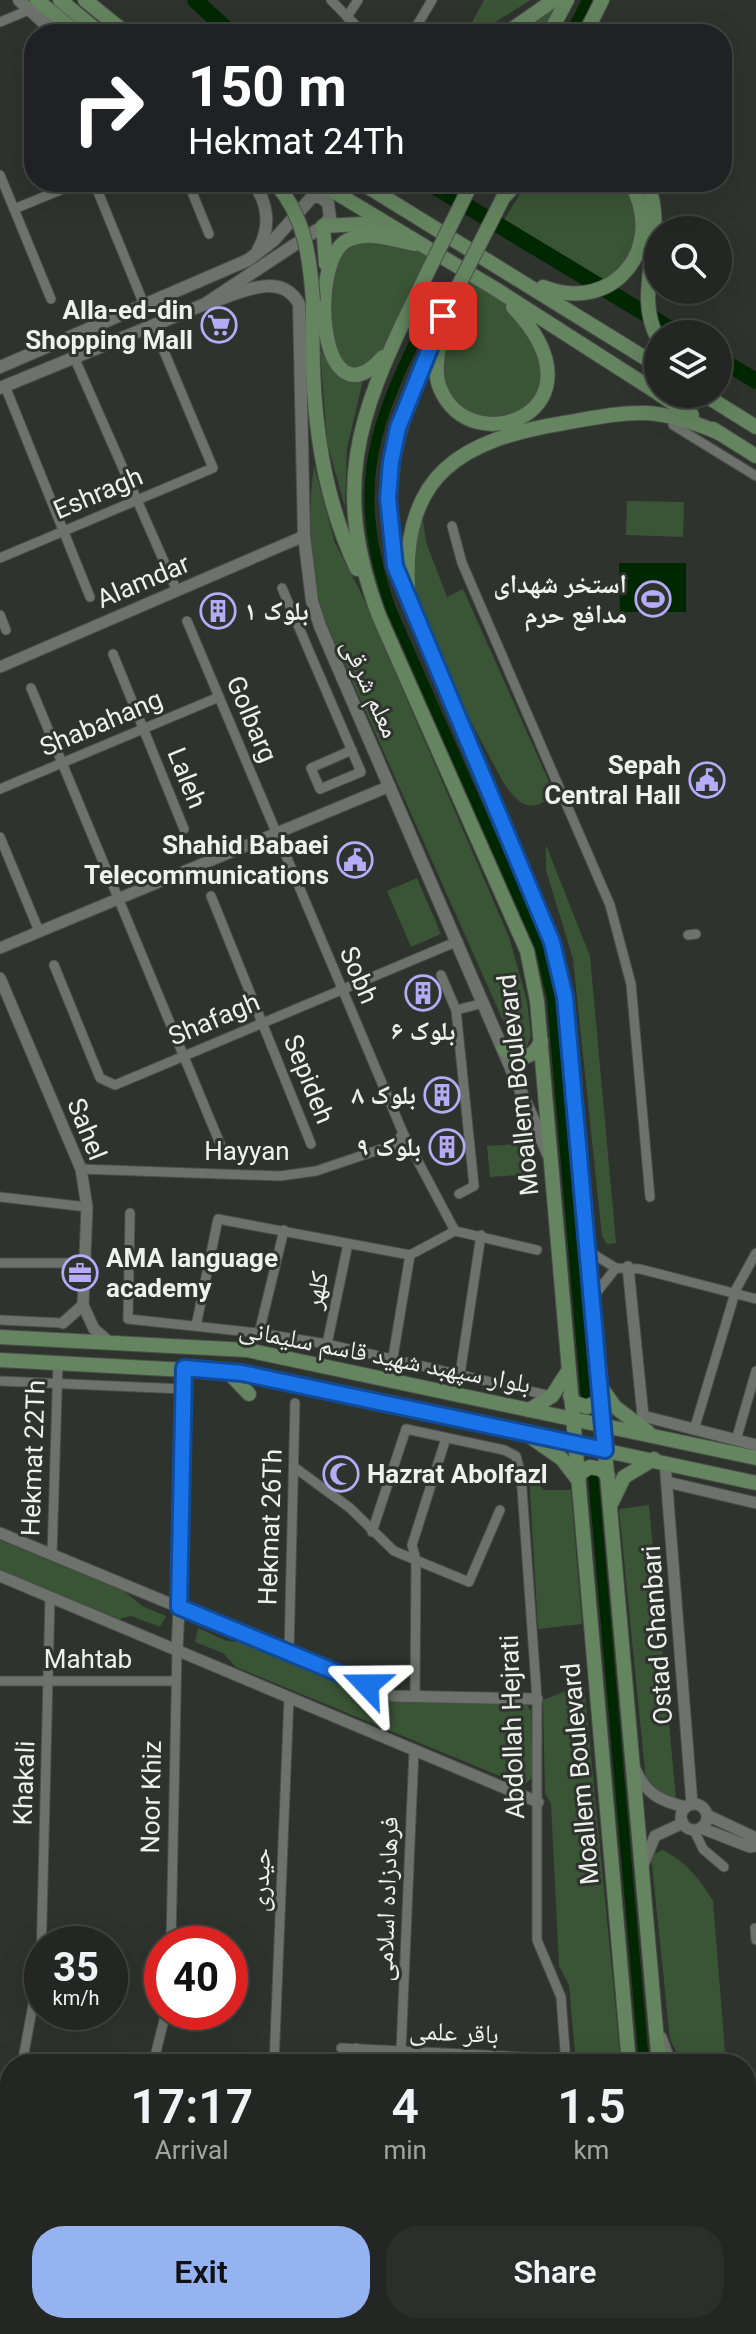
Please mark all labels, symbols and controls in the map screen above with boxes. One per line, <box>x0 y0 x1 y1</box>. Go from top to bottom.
text: 150 m <box>188 54 347 120</box>
icon: right <box>56 56 160 160</box>
text: Hekmat 24Th <box>188 121 405 163</box>
map controls <box>644 216 732 408</box>
button: search <box>644 216 732 304</box>
pin <box>409 282 477 350</box>
icon: arrive <box>421 294 465 338</box>
place label: Alla-ed-din Shopping Mall <box>25 295 193 355</box>
supermarket icon: Alla-ed-din Shopping Mall <box>200 306 238 344</box>
button: layers <box>644 320 732 408</box>
street label: Eshragh <box>49 461 147 525</box>
street label: Alamdar <box>92 548 194 614</box>
place label: استخر شهدای مدافع حرم <box>493 569 627 632</box>
sports icon: استخر شهدای مدافع حرم <box>634 580 672 618</box>
building icon: بلوک ۱ <box>199 592 237 630</box>
place label: بلوک ۱ <box>244 596 309 626</box>
street label: معلم شرقی <box>334 634 406 743</box>
street label: Golbarg <box>220 671 284 767</box>
street label: Shabahang <box>35 684 167 762</box>
street label: Laleh <box>161 743 213 813</box>
place label: Sepah Central Hall <box>544 750 681 810</box>
public building icon: Sepah Central Hall <box>688 761 726 799</box>
place label: Shahid Babaei Telecommunications <box>84 830 329 890</box>
public building icon: Shahid Babaei Telecommunications <box>336 841 374 879</box>
street label: Sobh <box>334 942 384 1008</box>
street label: Moallem Boulevard <box>491 973 545 1197</box>
building icon: بلوک ۶ <box>404 974 442 1012</box>
street label: Shafagh <box>164 986 264 1052</box>
place label: بلوک ۶ <box>391 1016 455 1046</box>
street label: Sepideh <box>278 1030 340 1128</box>
building icon: بلوک ۸ <box>423 1076 461 1114</box>
place label: بلوک ۸ <box>351 1080 416 1110</box>
street label: Sahel <box>61 1094 113 1164</box>
building icon: بلوک ۹ <box>428 1128 466 1166</box>
place label: بلوک ۹ <box>356 1132 421 1162</box>
street label: Hayyan <box>204 1136 290 1166</box>
place label: AMA language academy <box>106 1243 278 1303</box>
office icon: AMA language academy <box>61 1254 99 1292</box>
street label: کلهر <box>297 1268 335 1312</box>
street label: بلوار سپهبد شهید قاسم سلیمانی <box>236 1313 533 1401</box>
street label: Hekmat 22Th <box>15 1379 51 1537</box>
street label: Hekmat 26Th <box>252 1448 288 1606</box>
mosque icon: Hazrat Abolfazl <box>322 1455 360 1493</box>
place label: Hazrat Abolfazl <box>367 1459 548 1489</box>
street label: Ostad Ghanbari <box>636 1544 678 1726</box>
street label: Abdollah Hejrati <box>494 1634 530 1820</box>
position arrow <box>325 1643 409 1727</box>
street label: Mahtab <box>44 1644 132 1674</box>
street label: Moallem Boulevard <box>555 1662 605 1886</box>
street label: Khakali <box>8 1740 40 1826</box>
street label: Noor Khiz <box>135 1740 167 1854</box>
street label: فرهادزاده اسلامی <box>368 1816 405 1982</box>
street label: حیدری <box>244 1847 277 1913</box>
speed limit sign: 40 <box>144 1926 248 2030</box>
text: 35 <box>53 1944 99 1991</box>
text: km/h <box>53 1986 99 2010</box>
street label: باقر علمی <box>408 2015 500 2050</box>
text: 17:17 <box>130 2078 253 2135</box>
text: 4 <box>391 2078 419 2135</box>
text: 1.5 <box>557 2078 626 2135</box>
text: Arrival <box>155 2135 229 2165</box>
text: min <box>383 2135 427 2165</box>
text: km <box>573 2135 609 2165</box>
button: Exit <box>32 2226 370 2318</box>
button: Share <box>386 2226 724 2318</box>

